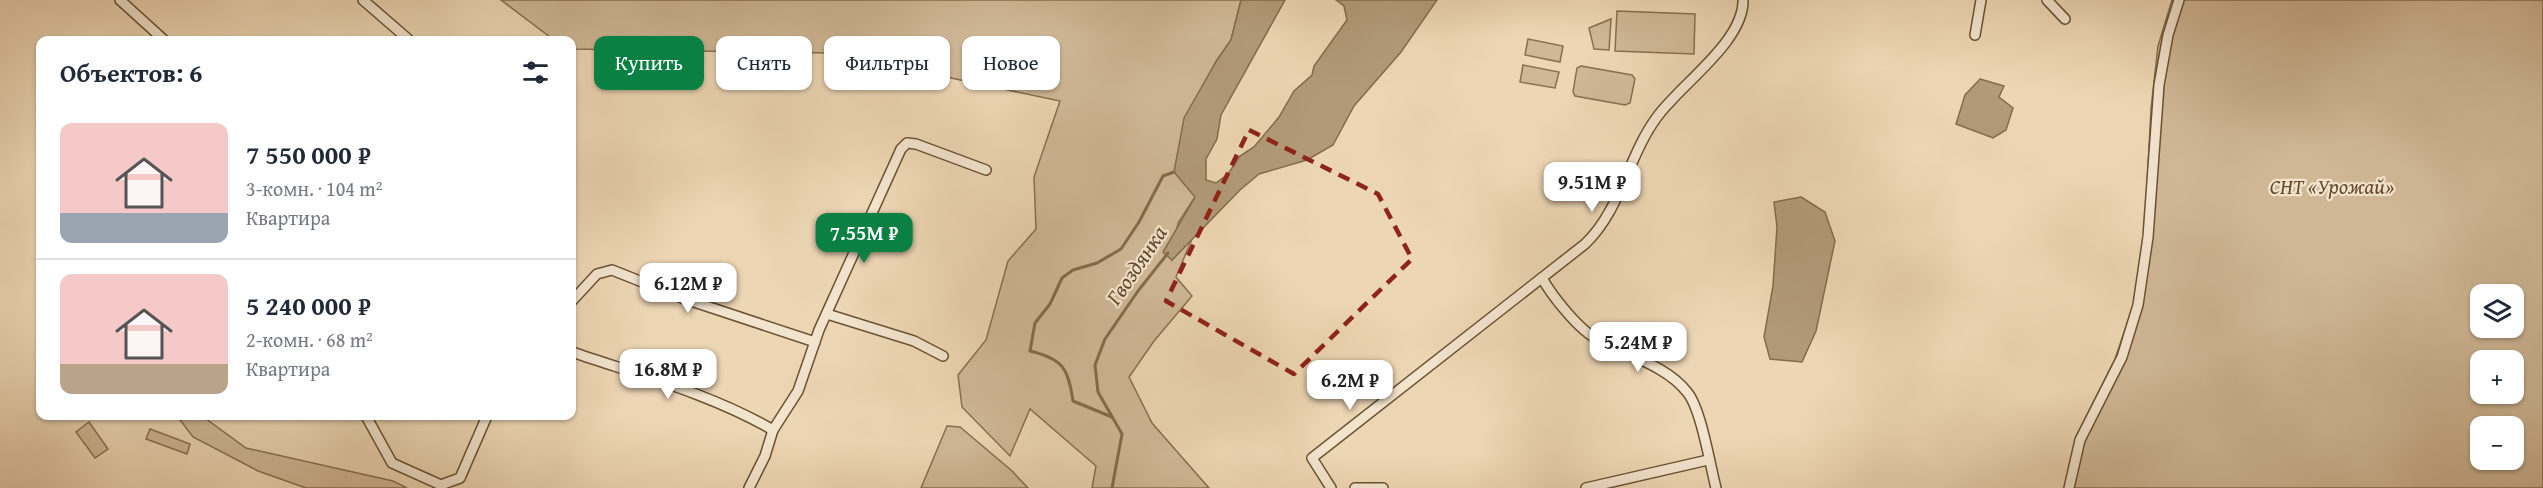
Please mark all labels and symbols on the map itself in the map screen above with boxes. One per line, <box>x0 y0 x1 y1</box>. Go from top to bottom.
pin: 9.51M ₽ <box>1537 162 1647 213</box>
park label: СНТ «Урожай» <box>2270 171 2394 202</box>
pin: 7.55M ₽ <box>809 213 919 264</box>
water label: Гвоздянка <box>1097 219 1174 312</box>
pin: 6.12M ₽ <box>633 263 743 314</box>
pin: 5.24M ₽ <box>1583 322 1693 373</box>
pin: 16.8M ₽ <box>613 349 723 400</box>
pin: 6.2M ₽ <box>1301 360 1399 411</box>

